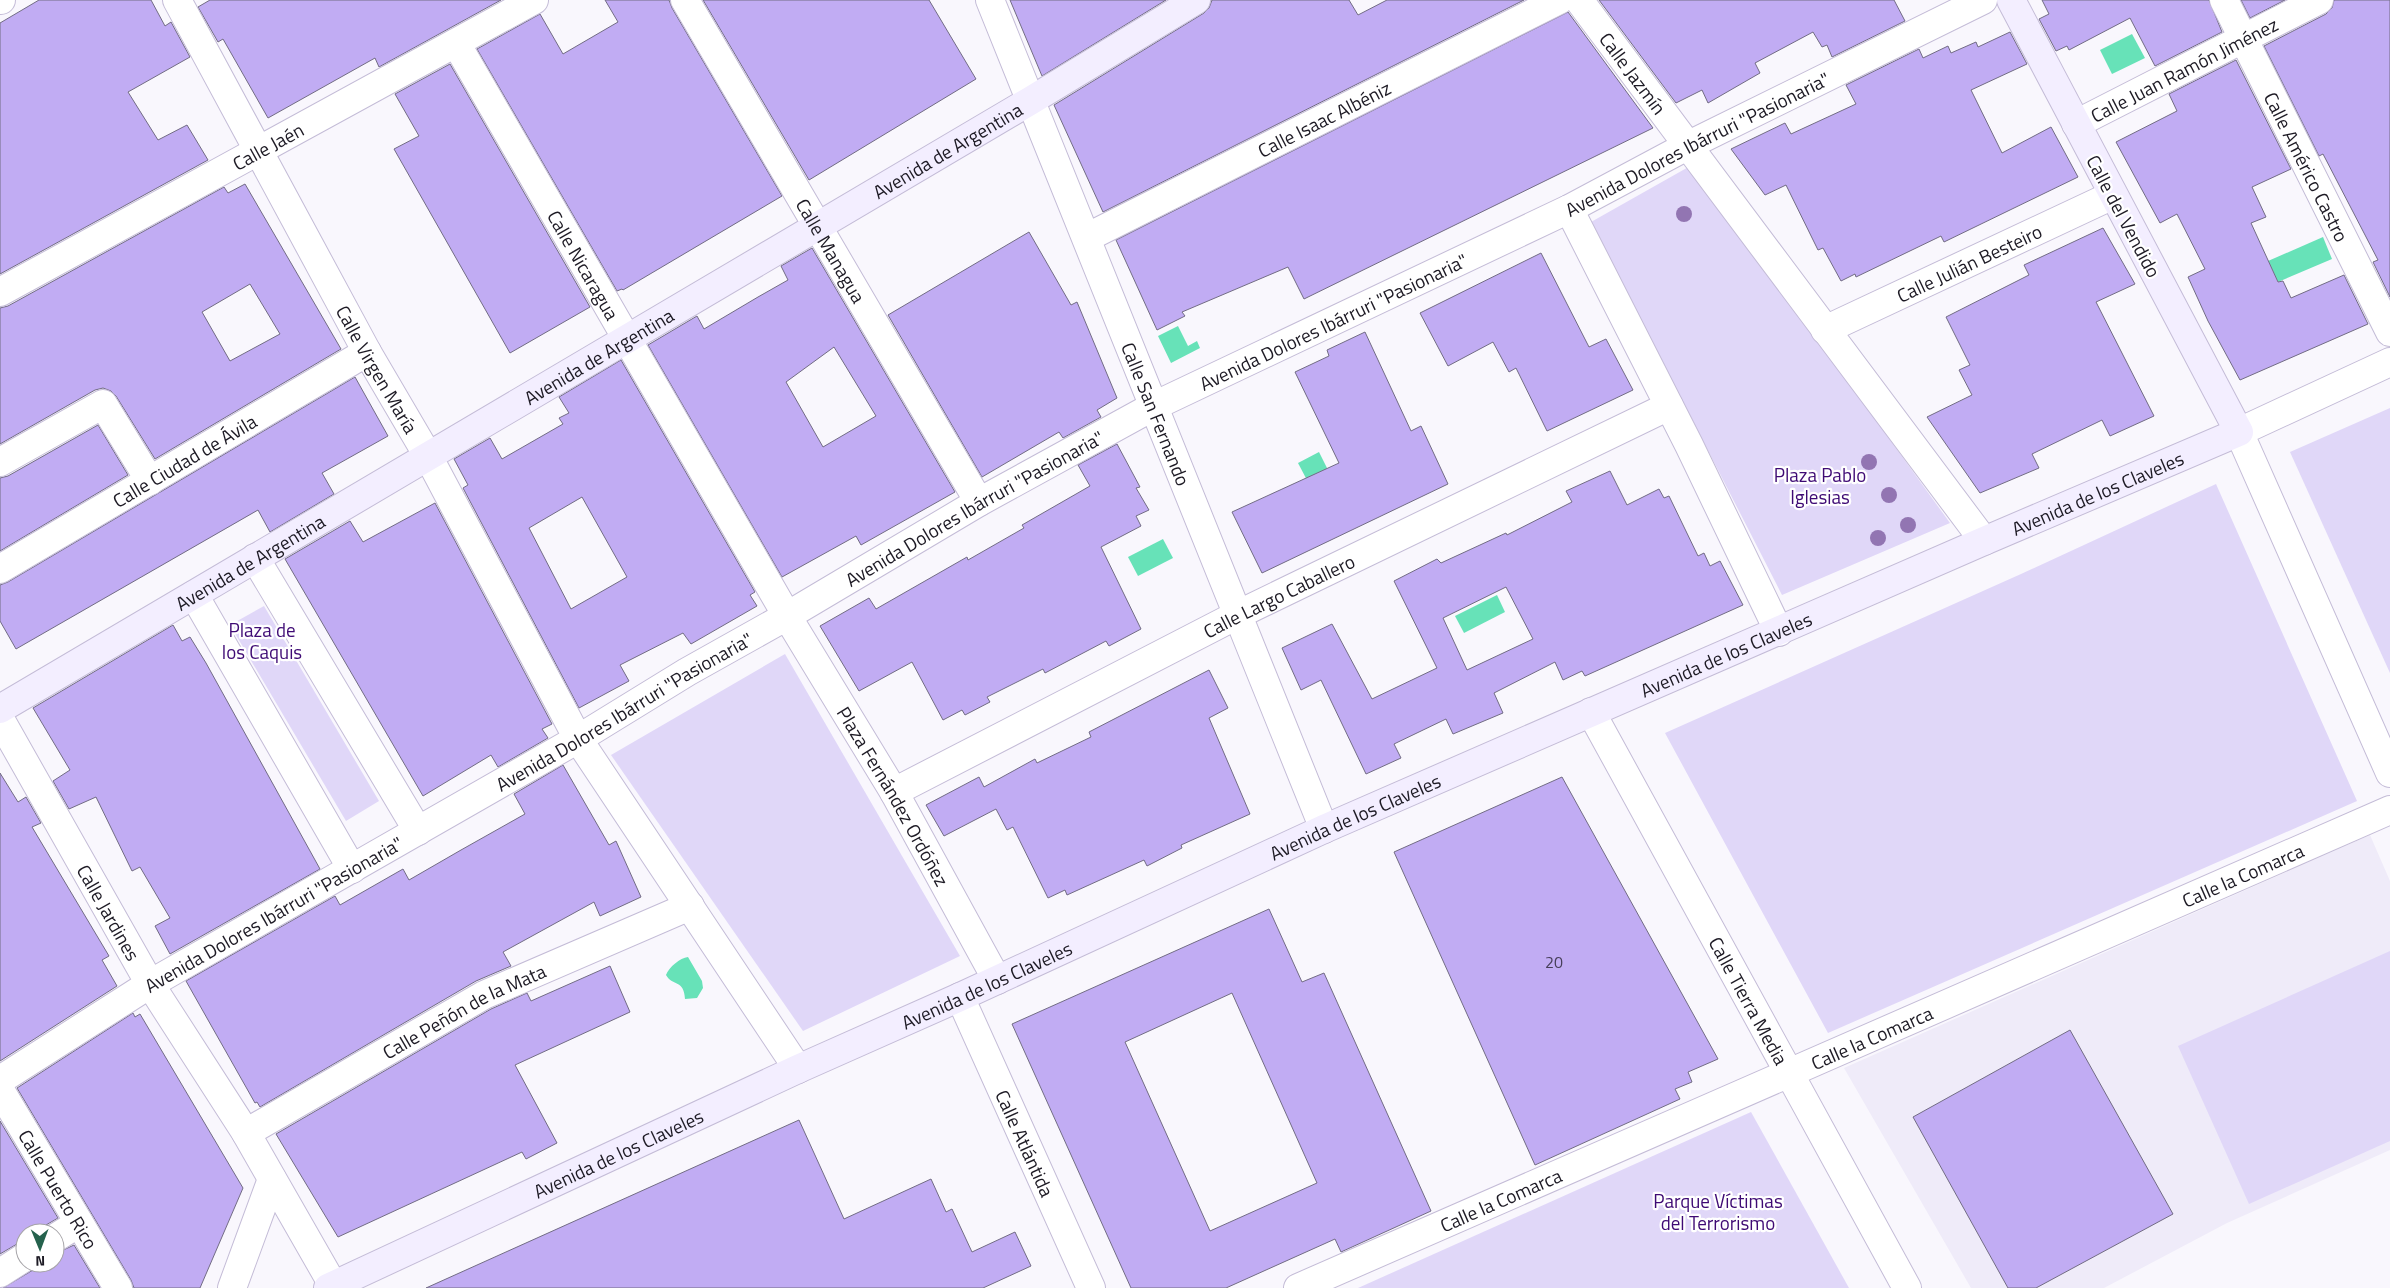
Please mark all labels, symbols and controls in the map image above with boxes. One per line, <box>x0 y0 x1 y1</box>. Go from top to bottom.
street label: Calle Juan Ramón Jiménez <box>2085 9 2283 129</box>
street label: Calle Jazmín <box>1593 26 1674 120</box>
street label: Avenida Dolores Ibárruri "Pasionaria" <box>1560 64 1834 223</box>
street label: Calle Isaac Albéniz <box>1252 73 1396 164</box>
street label: Calle Américo Castro <box>2257 86 2357 246</box>
street label: Avenida de Argentina <box>867 94 1028 205</box>
street label: Calle Jaén <box>227 114 308 177</box>
street label: Calle del Vendido <box>2079 150 2169 282</box>
street label: Calle Managua <box>789 192 874 308</box>
street label: Calle Nicaragua <box>541 204 628 326</box>
street label: Calle Julián Besteiro <box>1891 216 2046 309</box>
street label: Avenida Dolores Ibárruri "Pasionaria" <box>1194 245 1472 397</box>
street label: Calle Virgen María <box>330 299 426 439</box>
street label: Avenida de Argentina <box>518 300 679 411</box>
street label: Calle San Fernando <box>1115 338 1199 490</box>
street label: Calle Ciudad de Ávila <box>107 406 262 514</box>
street label: Avenida Dolores Ibárruri "Pasionaria" <box>839 422 1109 593</box>
street label: Avenida de los Claveles <box>2007 443 2188 542</box>
park label: Plaza Pablo Iglesias <box>1774 460 1866 511</box>
street label: Avenida de Argentina <box>169 506 330 617</box>
street label: Calle Largo Caballero <box>1198 546 1359 645</box>
street label: Avenida de los Claveles <box>1635 603 1816 704</box>
park label: Plaza de los Caquis <box>222 615 302 666</box>
street label: Avenida Dolores Ibárruri "Pasionaria" <box>490 624 758 798</box>
street label: Plaza Fernández Ordóñez <box>831 700 957 891</box>
street label: Avenida de los Claveles <box>1264 765 1445 867</box>
street label: Avenida Dolores Ibárruri "Pasionaria" <box>138 828 408 999</box>
street label: Calle la Comarca <box>2177 835 2308 914</box>
street label: Calle Jardines <box>70 859 148 966</box>
street label: Calle Tierra Media <box>1702 931 1796 1070</box>
street label: Avenida de los Claveles <box>896 933 1077 1036</box>
house number: 20 <box>1545 950 1563 974</box>
street label: Calle Peñón de la Mata <box>376 955 550 1066</box>
street label: Calle la Comarca <box>1806 997 1937 1076</box>
street label: Calle Atlántida <box>989 1085 1063 1202</box>
street label: Avenida de los Claveles <box>528 1101 708 1205</box>
street label: Calle Puerto Rico <box>12 1123 106 1254</box>
street label: Calle la Comarca <box>1435 1160 1566 1239</box>
park label: Parque Víctimas del Terrorismo <box>1653 1186 1783 1237</box>
north arrow <box>15 1223 65 1273</box>
text: N <box>35 1251 45 1272</box>

